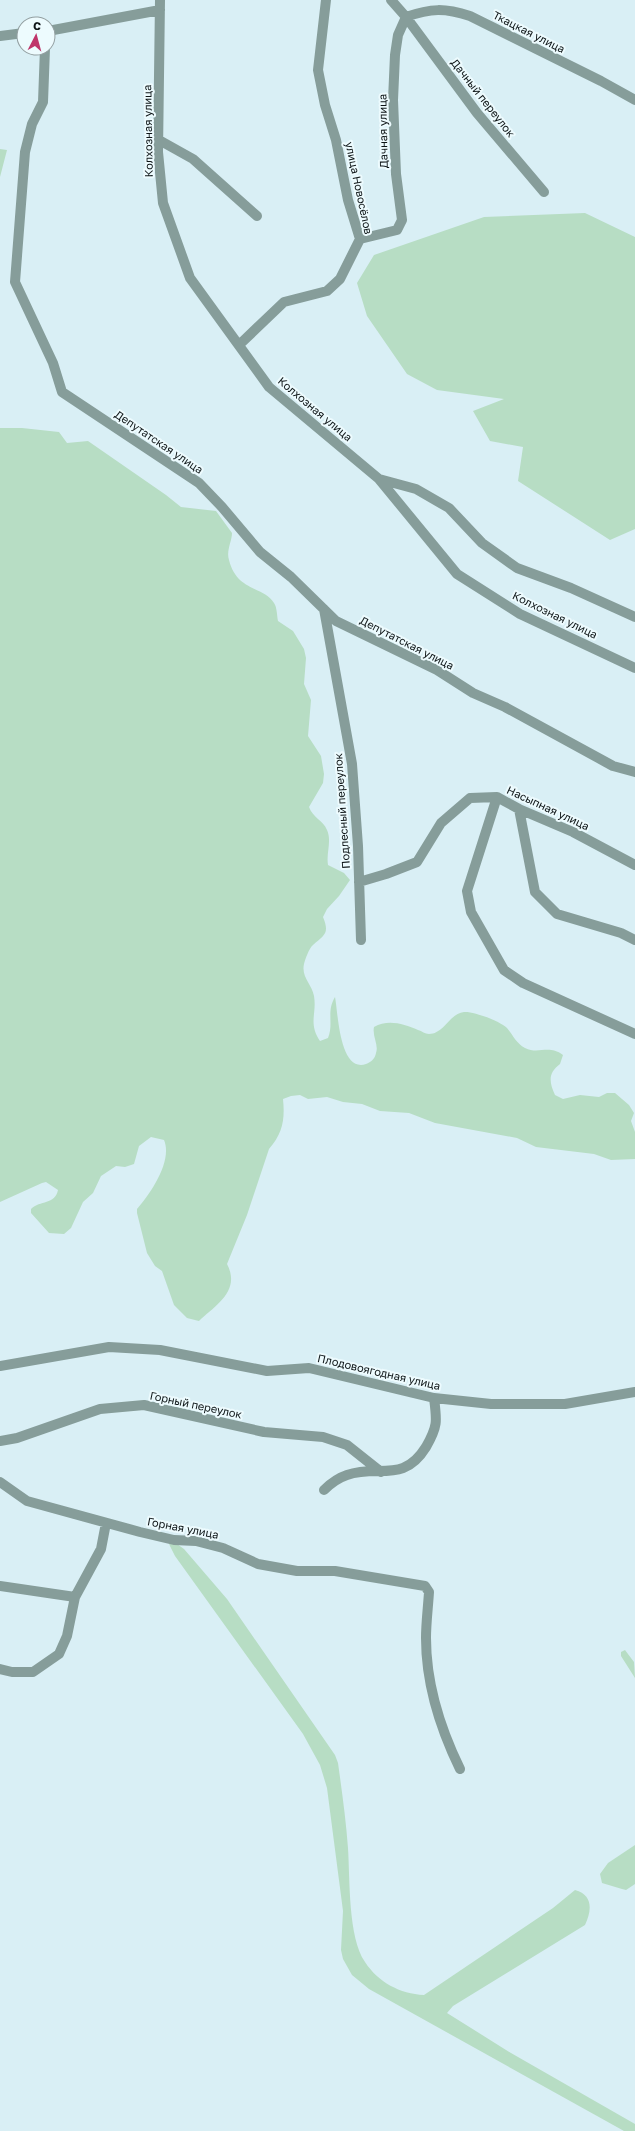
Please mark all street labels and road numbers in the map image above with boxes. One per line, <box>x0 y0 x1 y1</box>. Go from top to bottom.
street label: Ткацкая улица <box>491 8 567 55</box>
street label: Дачный переулок <box>449 56 518 140</box>
street label: Колхозная улица <box>140 85 155 178</box>
street label: Дачная улица <box>375 94 390 168</box>
street label: улица Новосёлов <box>343 140 376 235</box>
street label: Колхозная улица <box>276 374 355 443</box>
street label: Депутатская улица <box>113 407 206 476</box>
street label: Колхозная улица <box>511 588 600 641</box>
street label: Депутатская улица <box>358 613 456 672</box>
street label: Подлесный переулок <box>331 752 352 869</box>
street label: Насыпная улица <box>505 783 591 832</box>
street label: Плодовоягодная улица <box>316 1351 442 1392</box>
street label: Горный переулок <box>149 1388 244 1421</box>
street label: Горная улица <box>146 1514 220 1541</box>

